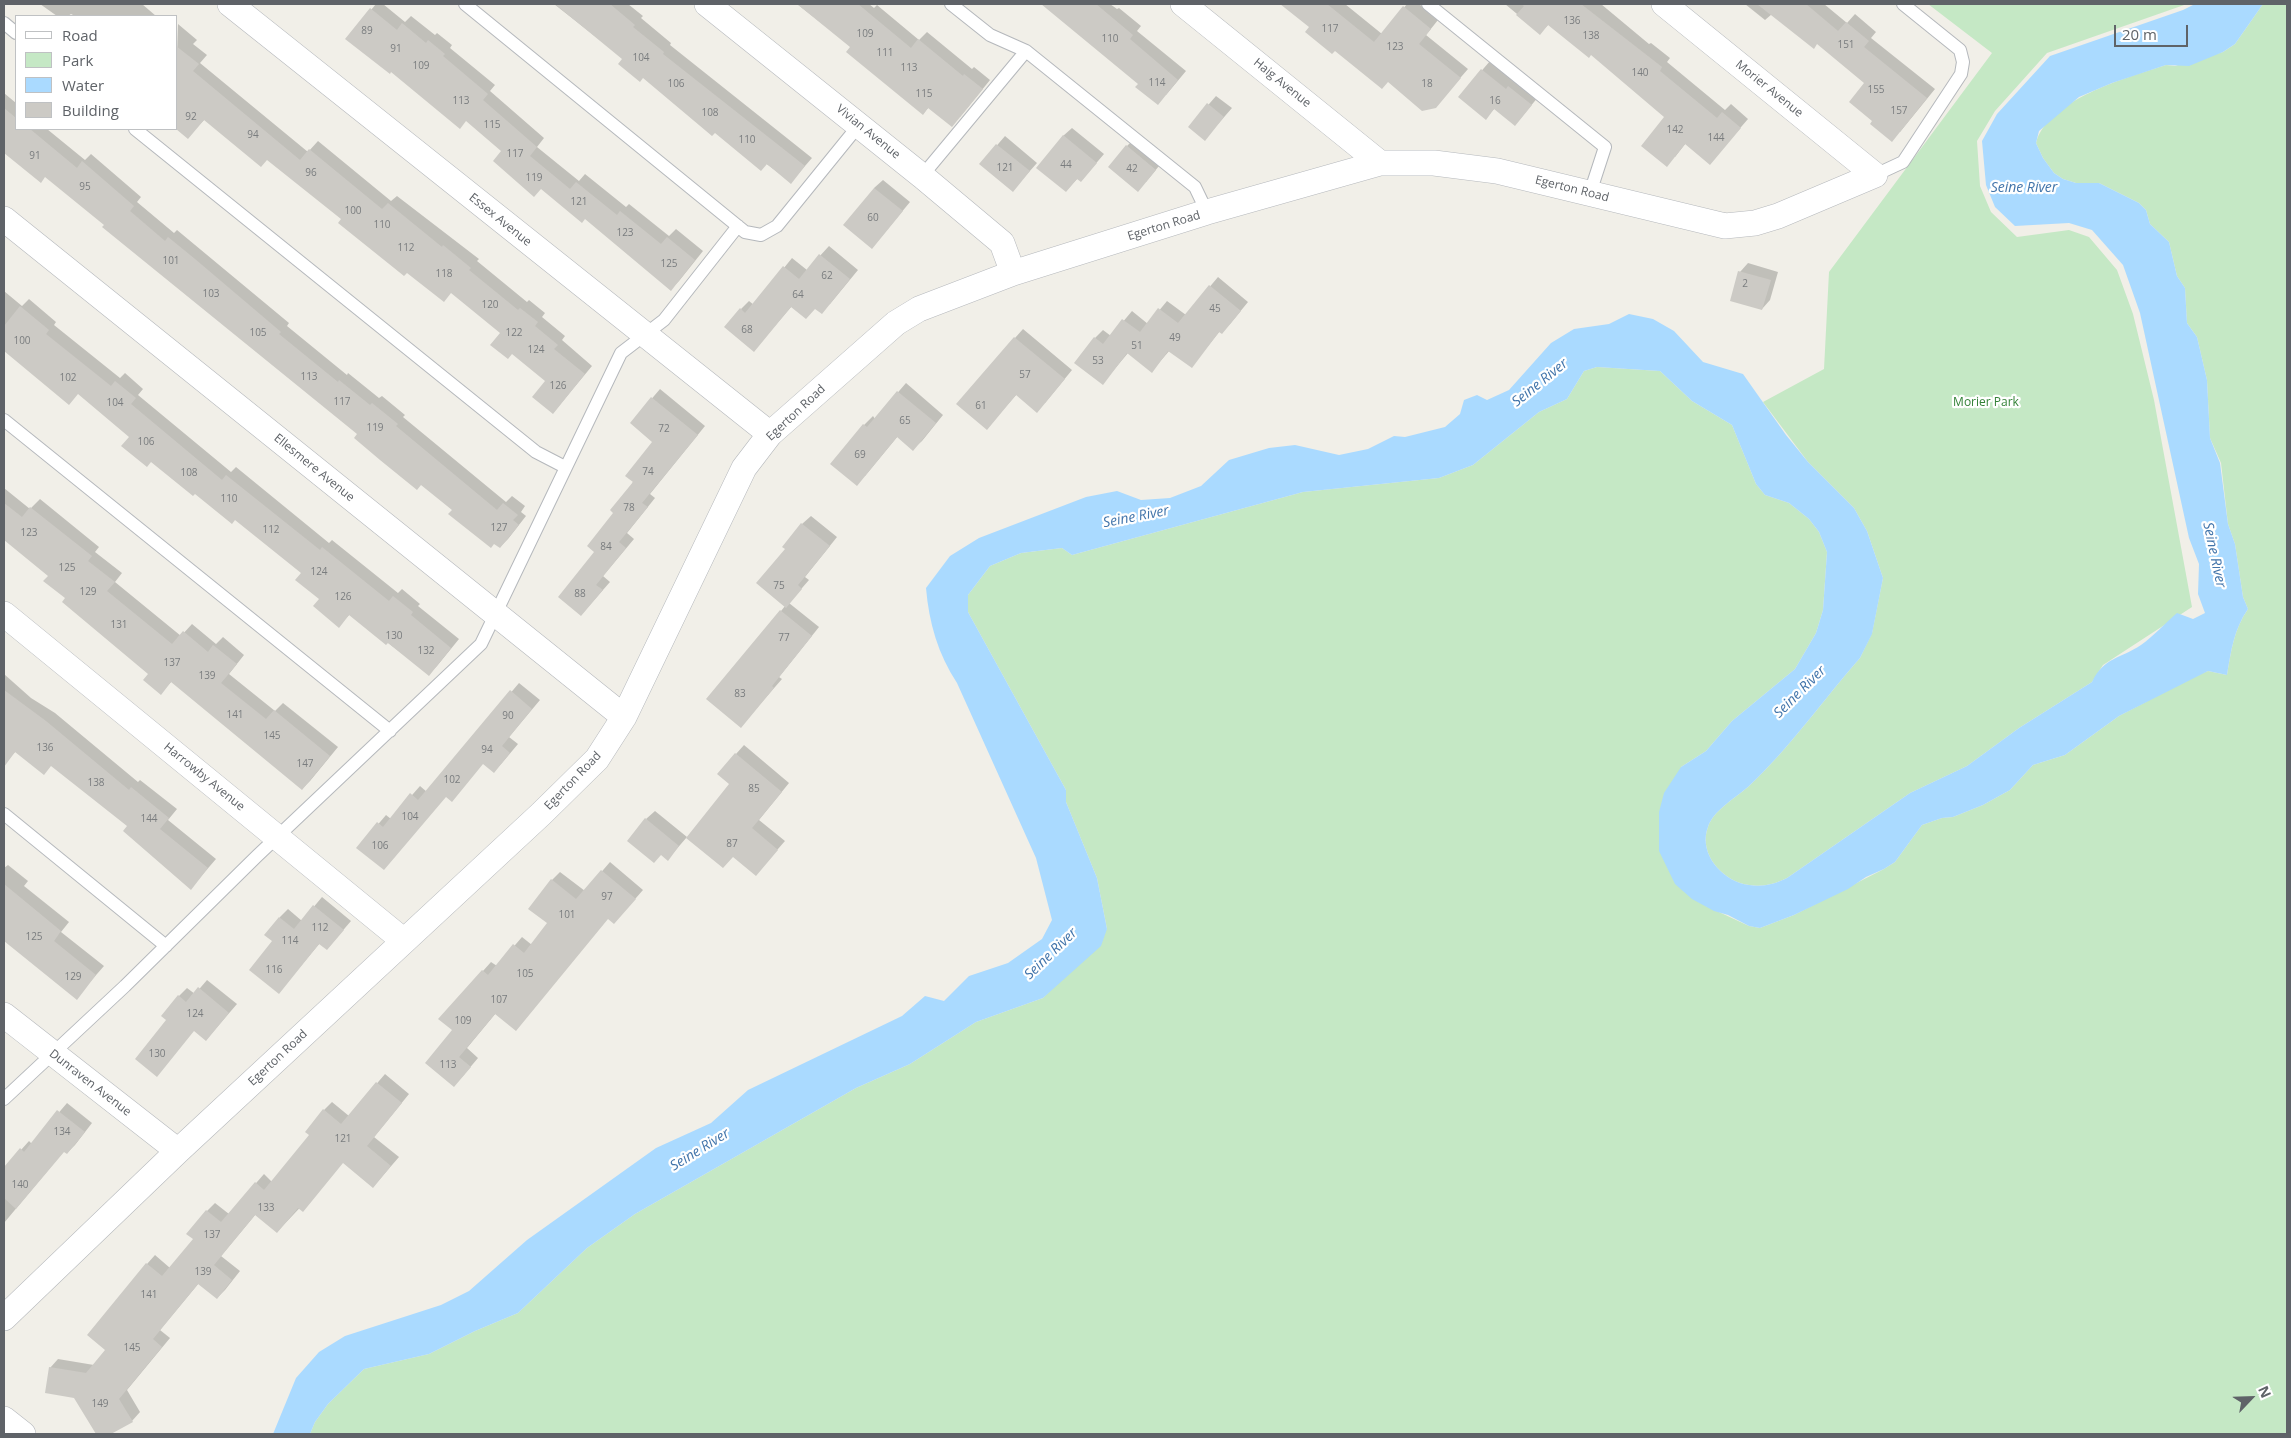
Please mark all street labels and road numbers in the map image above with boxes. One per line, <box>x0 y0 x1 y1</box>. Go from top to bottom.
street label: Haig Avenue <box>1250 55 1314 111</box>
street label: Morier Avenue <box>1732 57 1806 121</box>
street label: Vivian Avenue <box>833 102 903 162</box>
street label: Egerton Road <box>1534 173 1610 205</box>
street label: Essex Avenue <box>466 190 534 250</box>
street label: Egerton Road <box>1126 208 1202 244</box>
street label: Egerton Road <box>764 382 828 444</box>
street label: Ellesmere Avenue <box>271 431 357 505</box>
street label: Harrowby Avenue <box>161 740 247 814</box>
street label: Egerton Road <box>542 749 604 813</box>
street label: Egerton Road <box>246 1027 310 1089</box>
street label: Dunraven Avenue <box>46 1047 134 1119</box>

